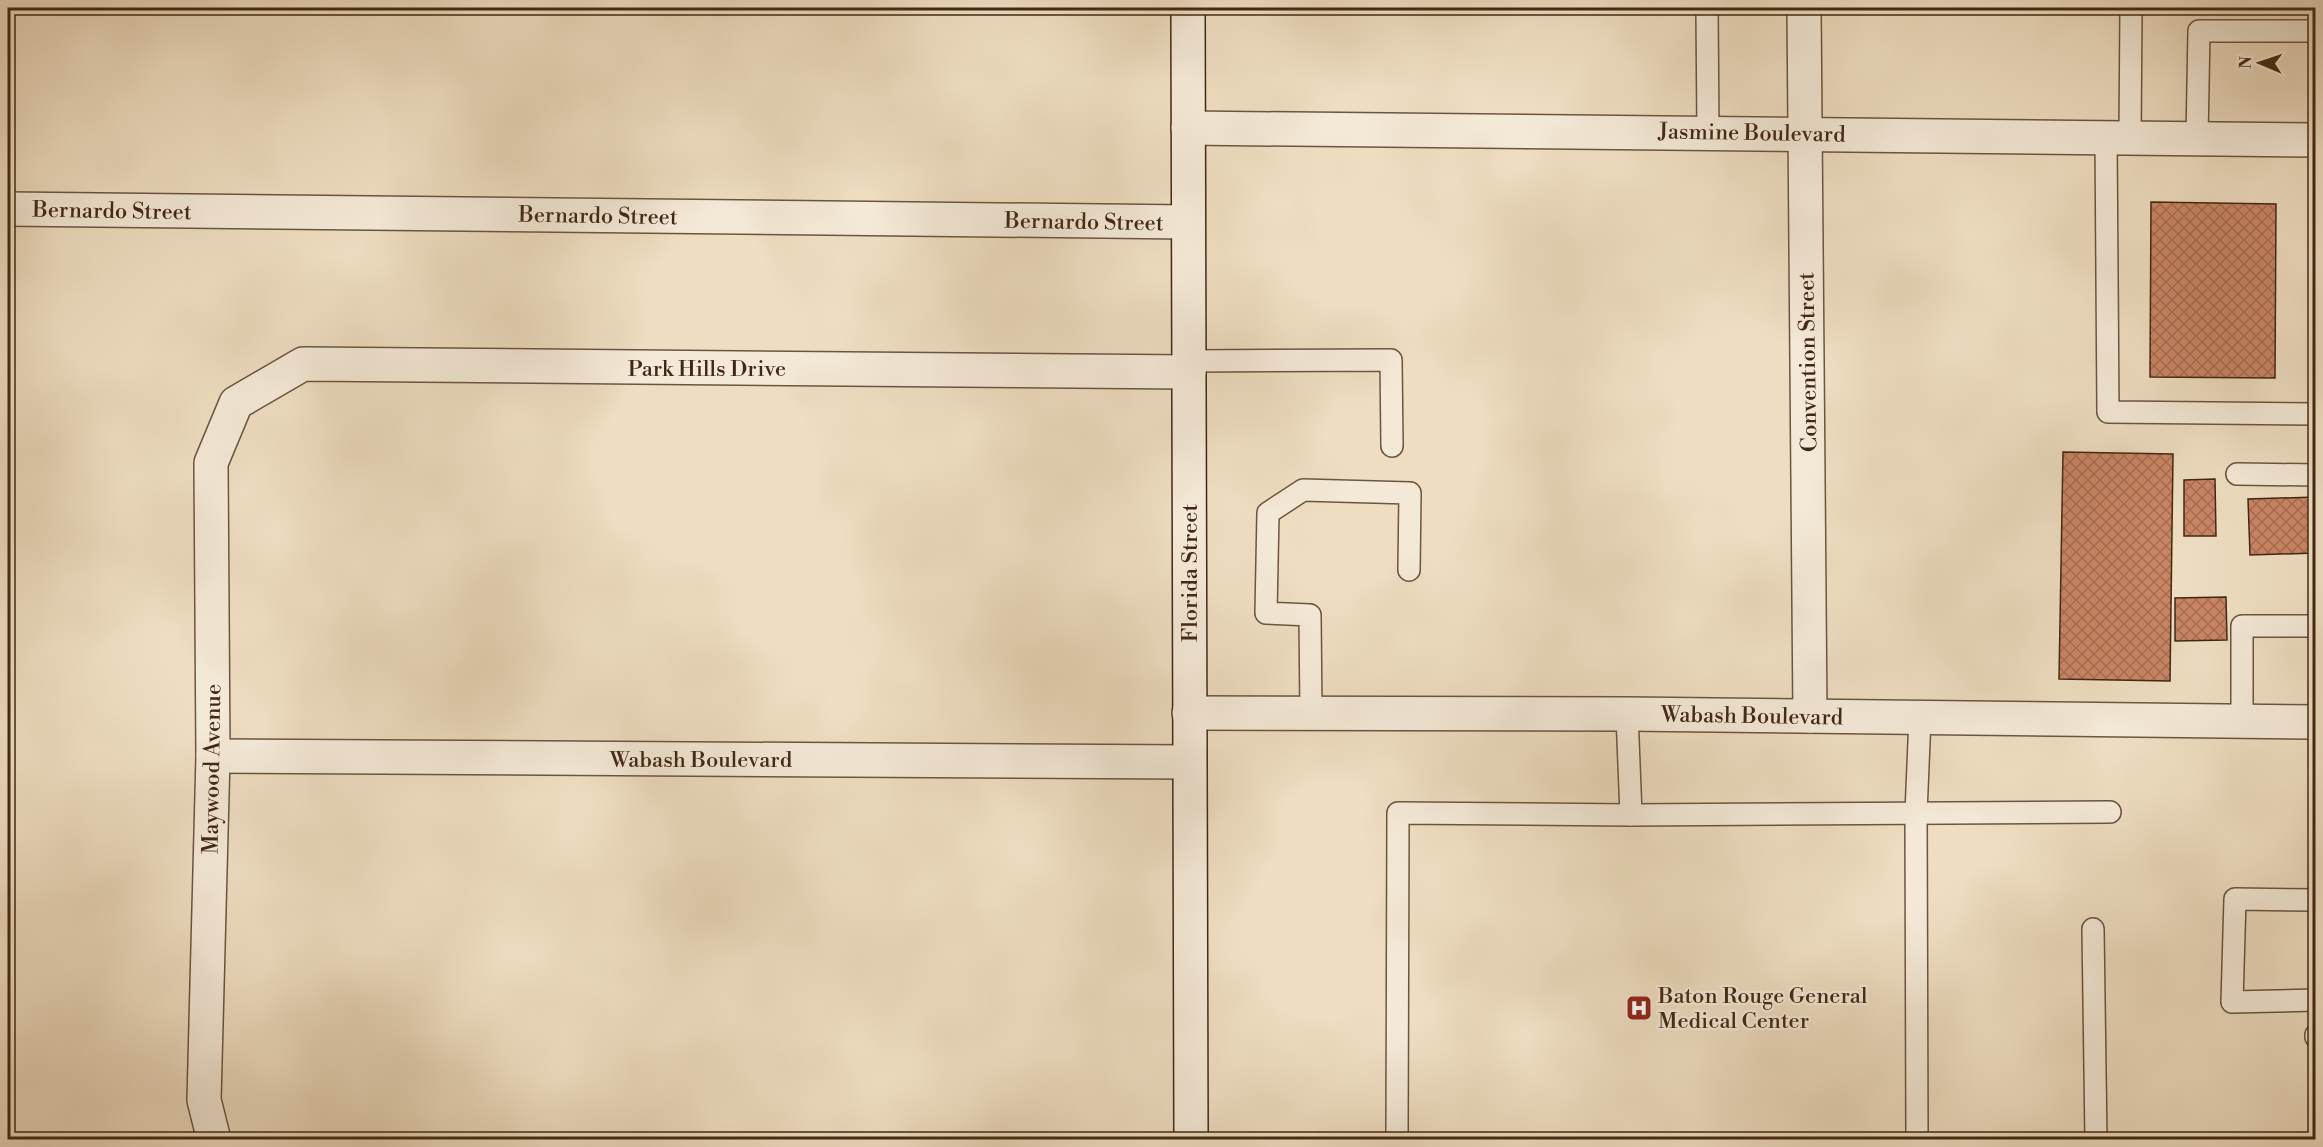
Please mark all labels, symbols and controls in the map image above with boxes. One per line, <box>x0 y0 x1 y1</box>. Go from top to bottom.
north arrow <box>2230 33 2290 93</box>
text: N <box>2236 55 2256 69</box>
street label: Jasmine Boulevard <box>1657 118 1846 149</box>
street label: Bernardo Street <box>31 197 192 226</box>
street label: Bernardo Street <box>517 202 678 231</box>
street label: Bernardo Street <box>1003 208 1164 237</box>
street label: Convention Street <box>1793 272 1824 452</box>
street label: Park Hills Drive <box>628 356 786 383</box>
street label: Florida Street <box>1177 504 1204 642</box>
street label: Maywood Avenue <box>198 684 227 854</box>
street label: Wabash Boulevard <box>1660 701 1844 732</box>
street label: Wabash Boulevard <box>609 747 793 774</box>
place label: Baton Rouge General Medical Center <box>1657 983 1868 1035</box>
hospital icon: Baton Rouge General Medical Center <box>1624 993 1654 1023</box>

